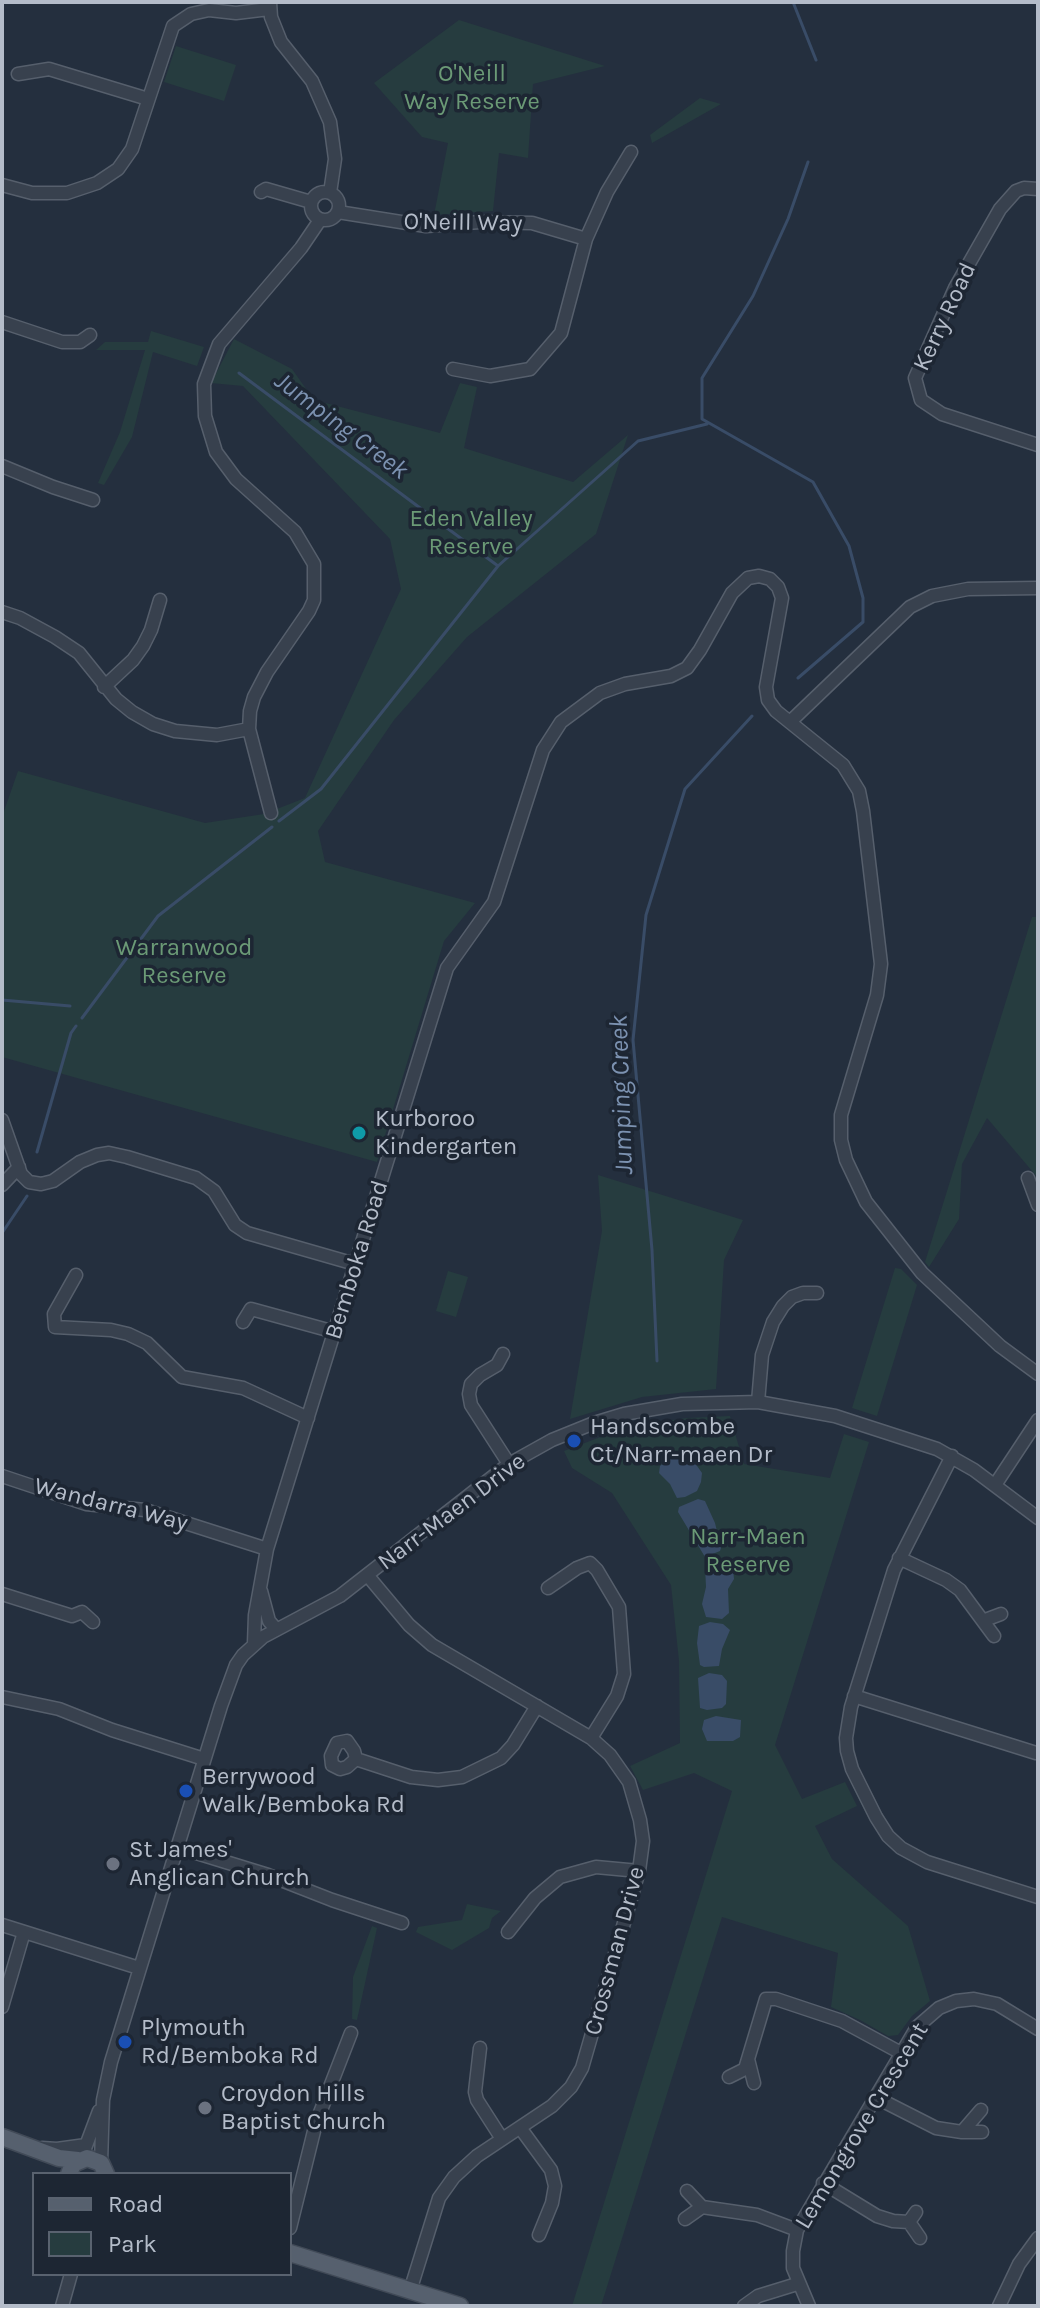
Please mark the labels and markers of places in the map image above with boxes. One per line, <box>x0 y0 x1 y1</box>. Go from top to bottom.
place label: Kurboroo Kindergarten <box>375 1105 517 1161</box>
marker: Kurboroo Kindergarten <box>350 1124 368 1142</box>
place label: Handscombe Ct/Narr-maen Dr <box>590 1413 772 1469</box>
marker: Handscombe Ct/Narr-maen Dr <box>565 1432 583 1450</box>
place label: Berrywood Walk/Bemboka Rd <box>202 1763 405 1819</box>
marker: Berrywood Walk/Bemboka Rd <box>177 1782 195 1800</box>
place label: St James' Anglican Church <box>129 1836 310 1892</box>
marker: St James' Anglican Church <box>104 1855 122 1873</box>
place label: Plymouth Rd/Bemboka Rd <box>141 2014 319 2070</box>
marker: Plymouth Rd/Bemboka Rd <box>116 2033 134 2051</box>
place label: Croydon Hills Baptist Church <box>221 2080 386 2136</box>
marker: Croydon Hills Baptist Church <box>196 2099 214 2117</box>

